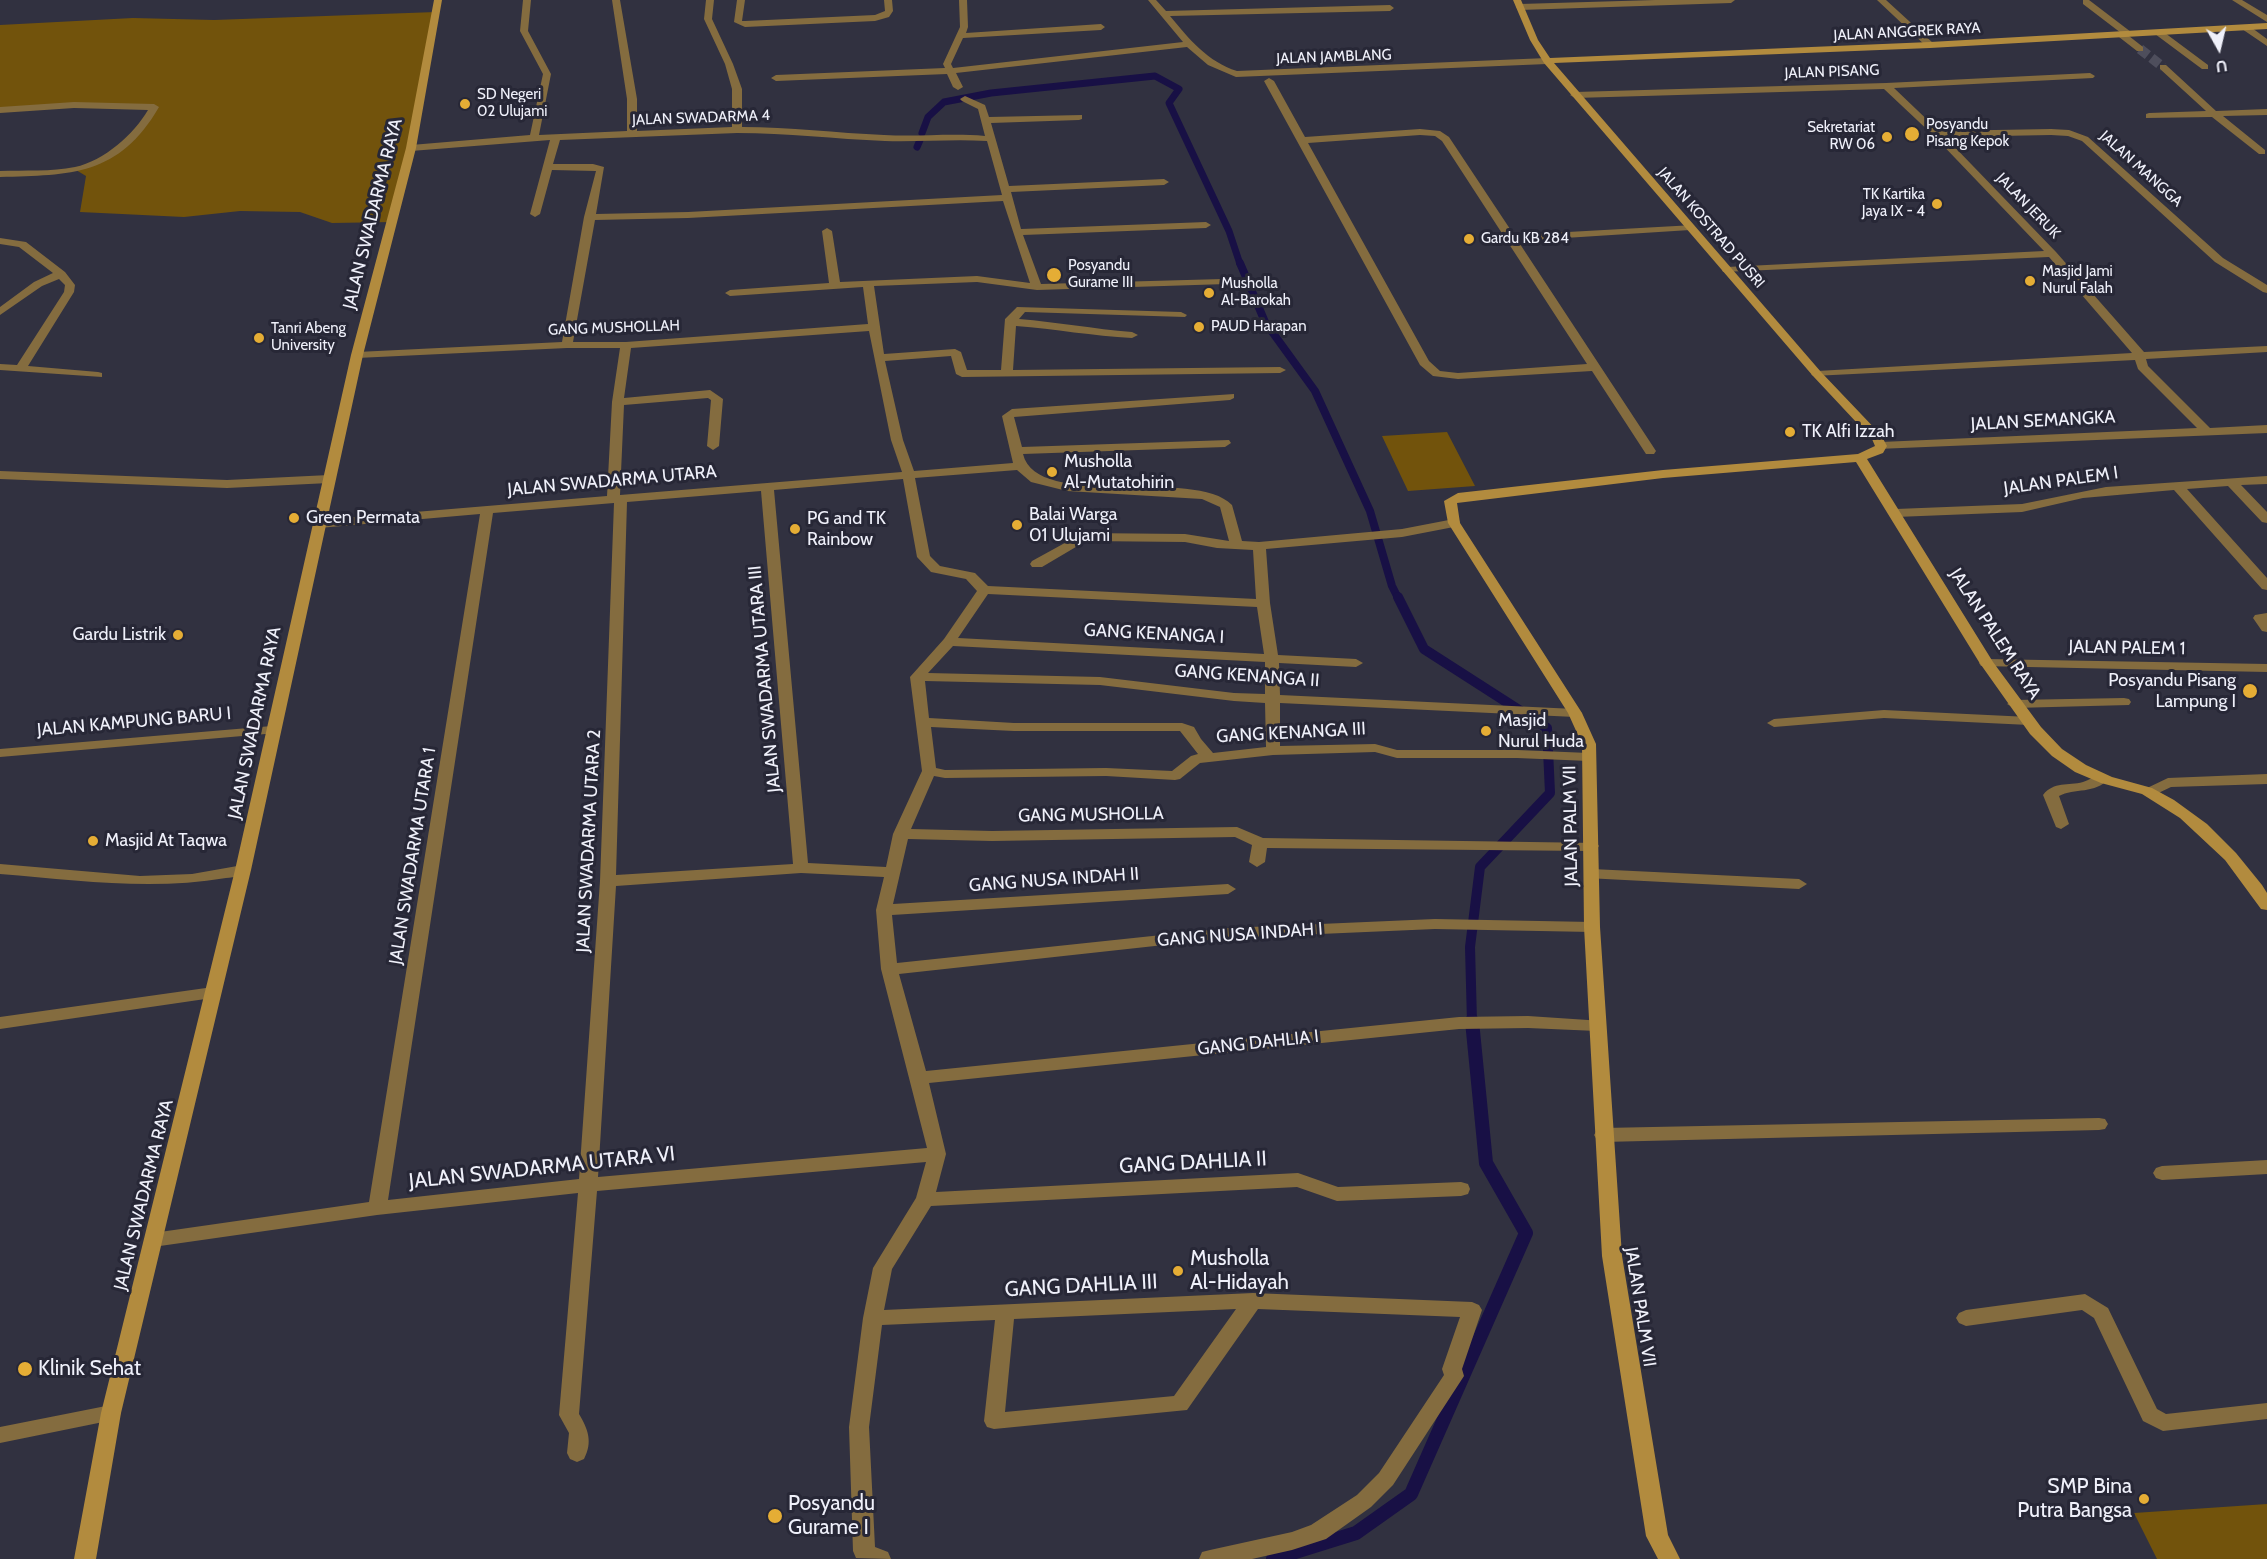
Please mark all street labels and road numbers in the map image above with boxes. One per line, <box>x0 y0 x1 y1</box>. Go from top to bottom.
street label: JALAN ANGGREK RAYA <box>1833 19 1981 45</box>
street label: JALAN JAMBLANG <box>1276 46 1392 68</box>
street label: JALAN PISANG <box>1784 61 1880 83</box>
street label: JALAN SWADARMA 4 <box>632 107 770 129</box>
street label: JALAN SWADARMA RAYA <box>339 116 407 312</box>
street label: JALAN MANGGA <box>2096 127 2186 211</box>
street label: JALAN KOSTRAD PUSRI <box>1654 164 1768 292</box>
street label: JALAN JERUK <box>1992 169 2064 243</box>
street label: GANG MUSHOLLAH <box>548 317 680 339</box>
street label: JALAN SEMANGKA <box>1970 406 2116 436</box>
street label: JALAN SWADARMA UTARA <box>507 461 717 501</box>
street label: JALAN PALEM I <box>2002 462 2120 500</box>
street label: JALAN PALEM RAYA <box>1945 564 2045 704</box>
street label: JALAN SWADARMA UTARA III <box>744 565 786 793</box>
street label: GANG KENANGA I <box>1083 620 1225 648</box>
street label: JALAN SWADARMA RAYA <box>224 625 286 821</box>
street label: JALAN PALEM 1 <box>2068 636 2186 660</box>
street label: GANG KENANGA II <box>1174 660 1320 692</box>
street label: JALAN KAMPUNG BARU I <box>36 703 232 741</box>
street label: GANG KENANGA III <box>1216 718 1366 748</box>
street label: JALAN SWADARMA UTARA 2 <box>572 729 606 953</box>
street label: JALAN SWADARMA UTARA 1 <box>385 746 441 966</box>
street label: JALAN PALM VII <box>1559 765 1583 887</box>
street label: GANG MUSHOLLA <box>1018 803 1164 827</box>
street label: GANG NUSA INDAH II <box>968 863 1140 897</box>
street label: GANG NUSA INDAH I <box>1156 918 1324 952</box>
street label: GANG DAHLIA I <box>1196 1026 1320 1060</box>
street label: JALAN SWADARMA RAYA <box>110 1097 178 1293</box>
street label: JALAN SWADARMA UTARA VI <box>408 1141 676 1195</box>
street label: GANG DAHLIA II <box>1119 1147 1267 1179</box>
street label: JALAN PALM VII <box>1620 1246 1660 1368</box>
street label: GANG DAHLIA III <box>1004 1269 1158 1303</box>

